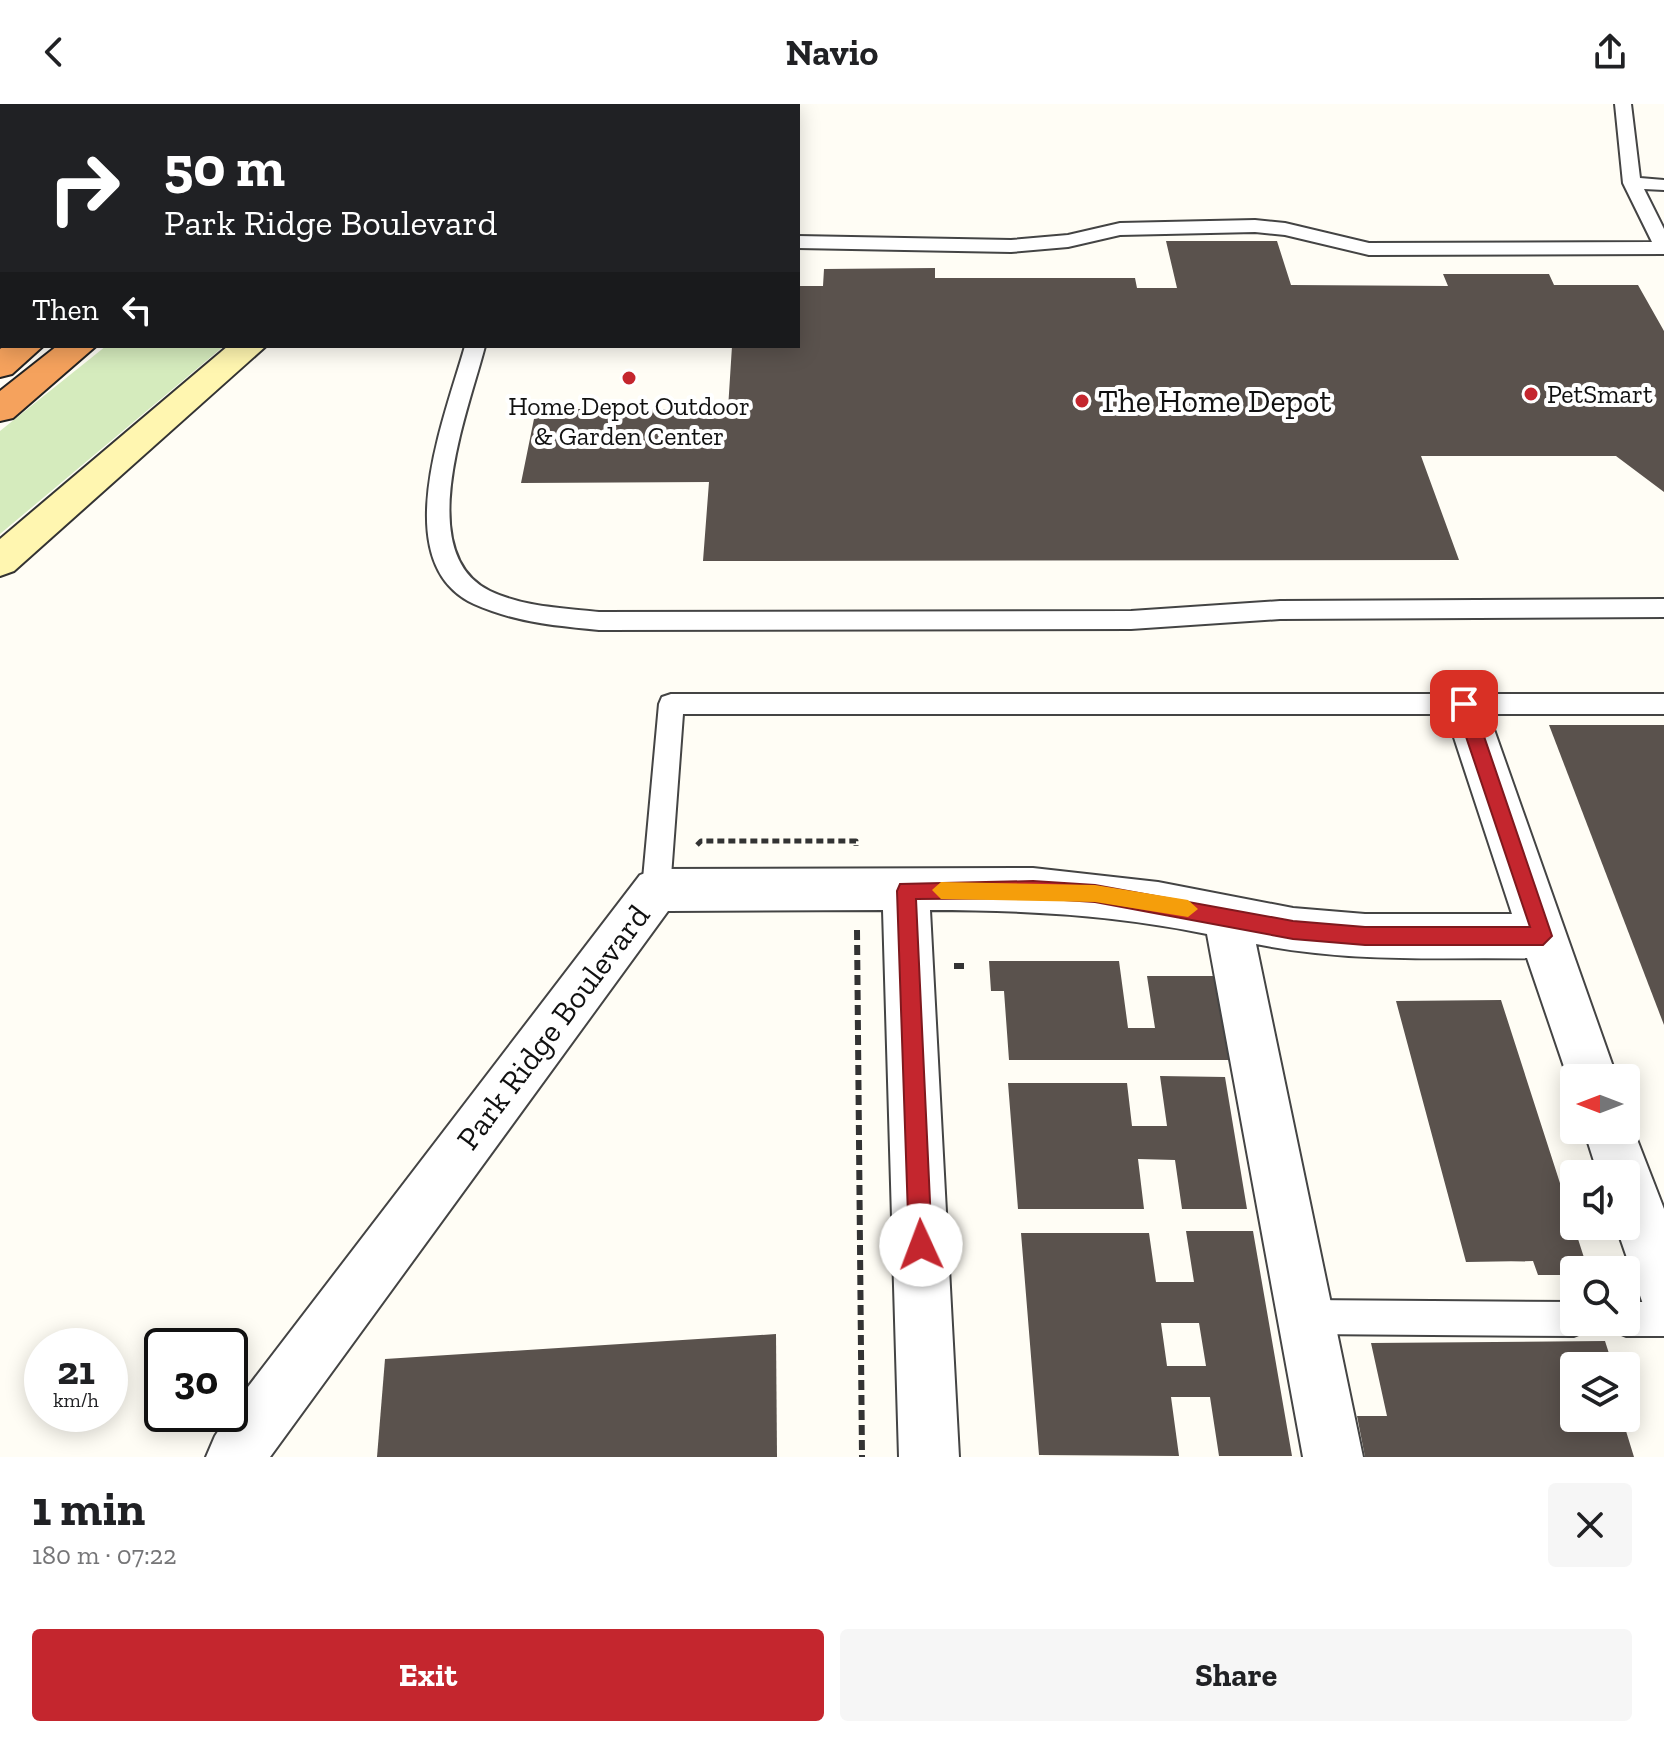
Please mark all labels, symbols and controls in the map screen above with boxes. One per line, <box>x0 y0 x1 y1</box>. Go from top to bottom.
icon: back <box>32 30 76 74</box>
icon: share <box>1588 30 1632 74</box>
text: Navio <box>786 31 878 74</box>
text: 50 m <box>164 133 285 200</box>
icon: right <box>32 136 136 240</box>
text: Park Ridge Boulevard <box>164 201 497 244</box>
icon: left <box>115 288 159 332</box>
text: Then <box>32 292 99 328</box>
marker: Home Depot Outdoor & Garden Center <box>620 369 638 387</box>
place label: PetSmart <box>1547 378 1653 410</box>
place label: The Home Depot <box>1098 382 1331 420</box>
marker: PetSmart <box>1522 385 1540 403</box>
place label: Home Depot Outdoor & Garden Center <box>508 390 750 452</box>
marker: The Home Depot <box>1073 392 1091 410</box>
pin <box>1430 670 1498 738</box>
icon: arrive <box>1442 682 1486 726</box>
street label: Park Ridge Boulevard <box>449 897 658 1157</box>
north arrow <box>1560 1064 1640 1144</box>
map controls <box>1560 1064 1640 1432</box>
button: sound <box>1560 1160 1640 1240</box>
position arrow <box>879 1203 963 1287</box>
button: search <box>1560 1256 1640 1336</box>
speed limit sign: 30 <box>144 1328 248 1432</box>
text: 21 <box>57 1346 95 1394</box>
button: layers <box>1560 1352 1640 1432</box>
text: km/h <box>53 1388 99 1412</box>
text: 1 min <box>32 1480 145 1537</box>
button: close <box>1548 1483 1632 1567</box>
text: 180 m · 07:22 <box>32 1539 177 1571</box>
button: Exit <box>32 1629 824 1721</box>
button: Share <box>840 1629 1632 1721</box>

